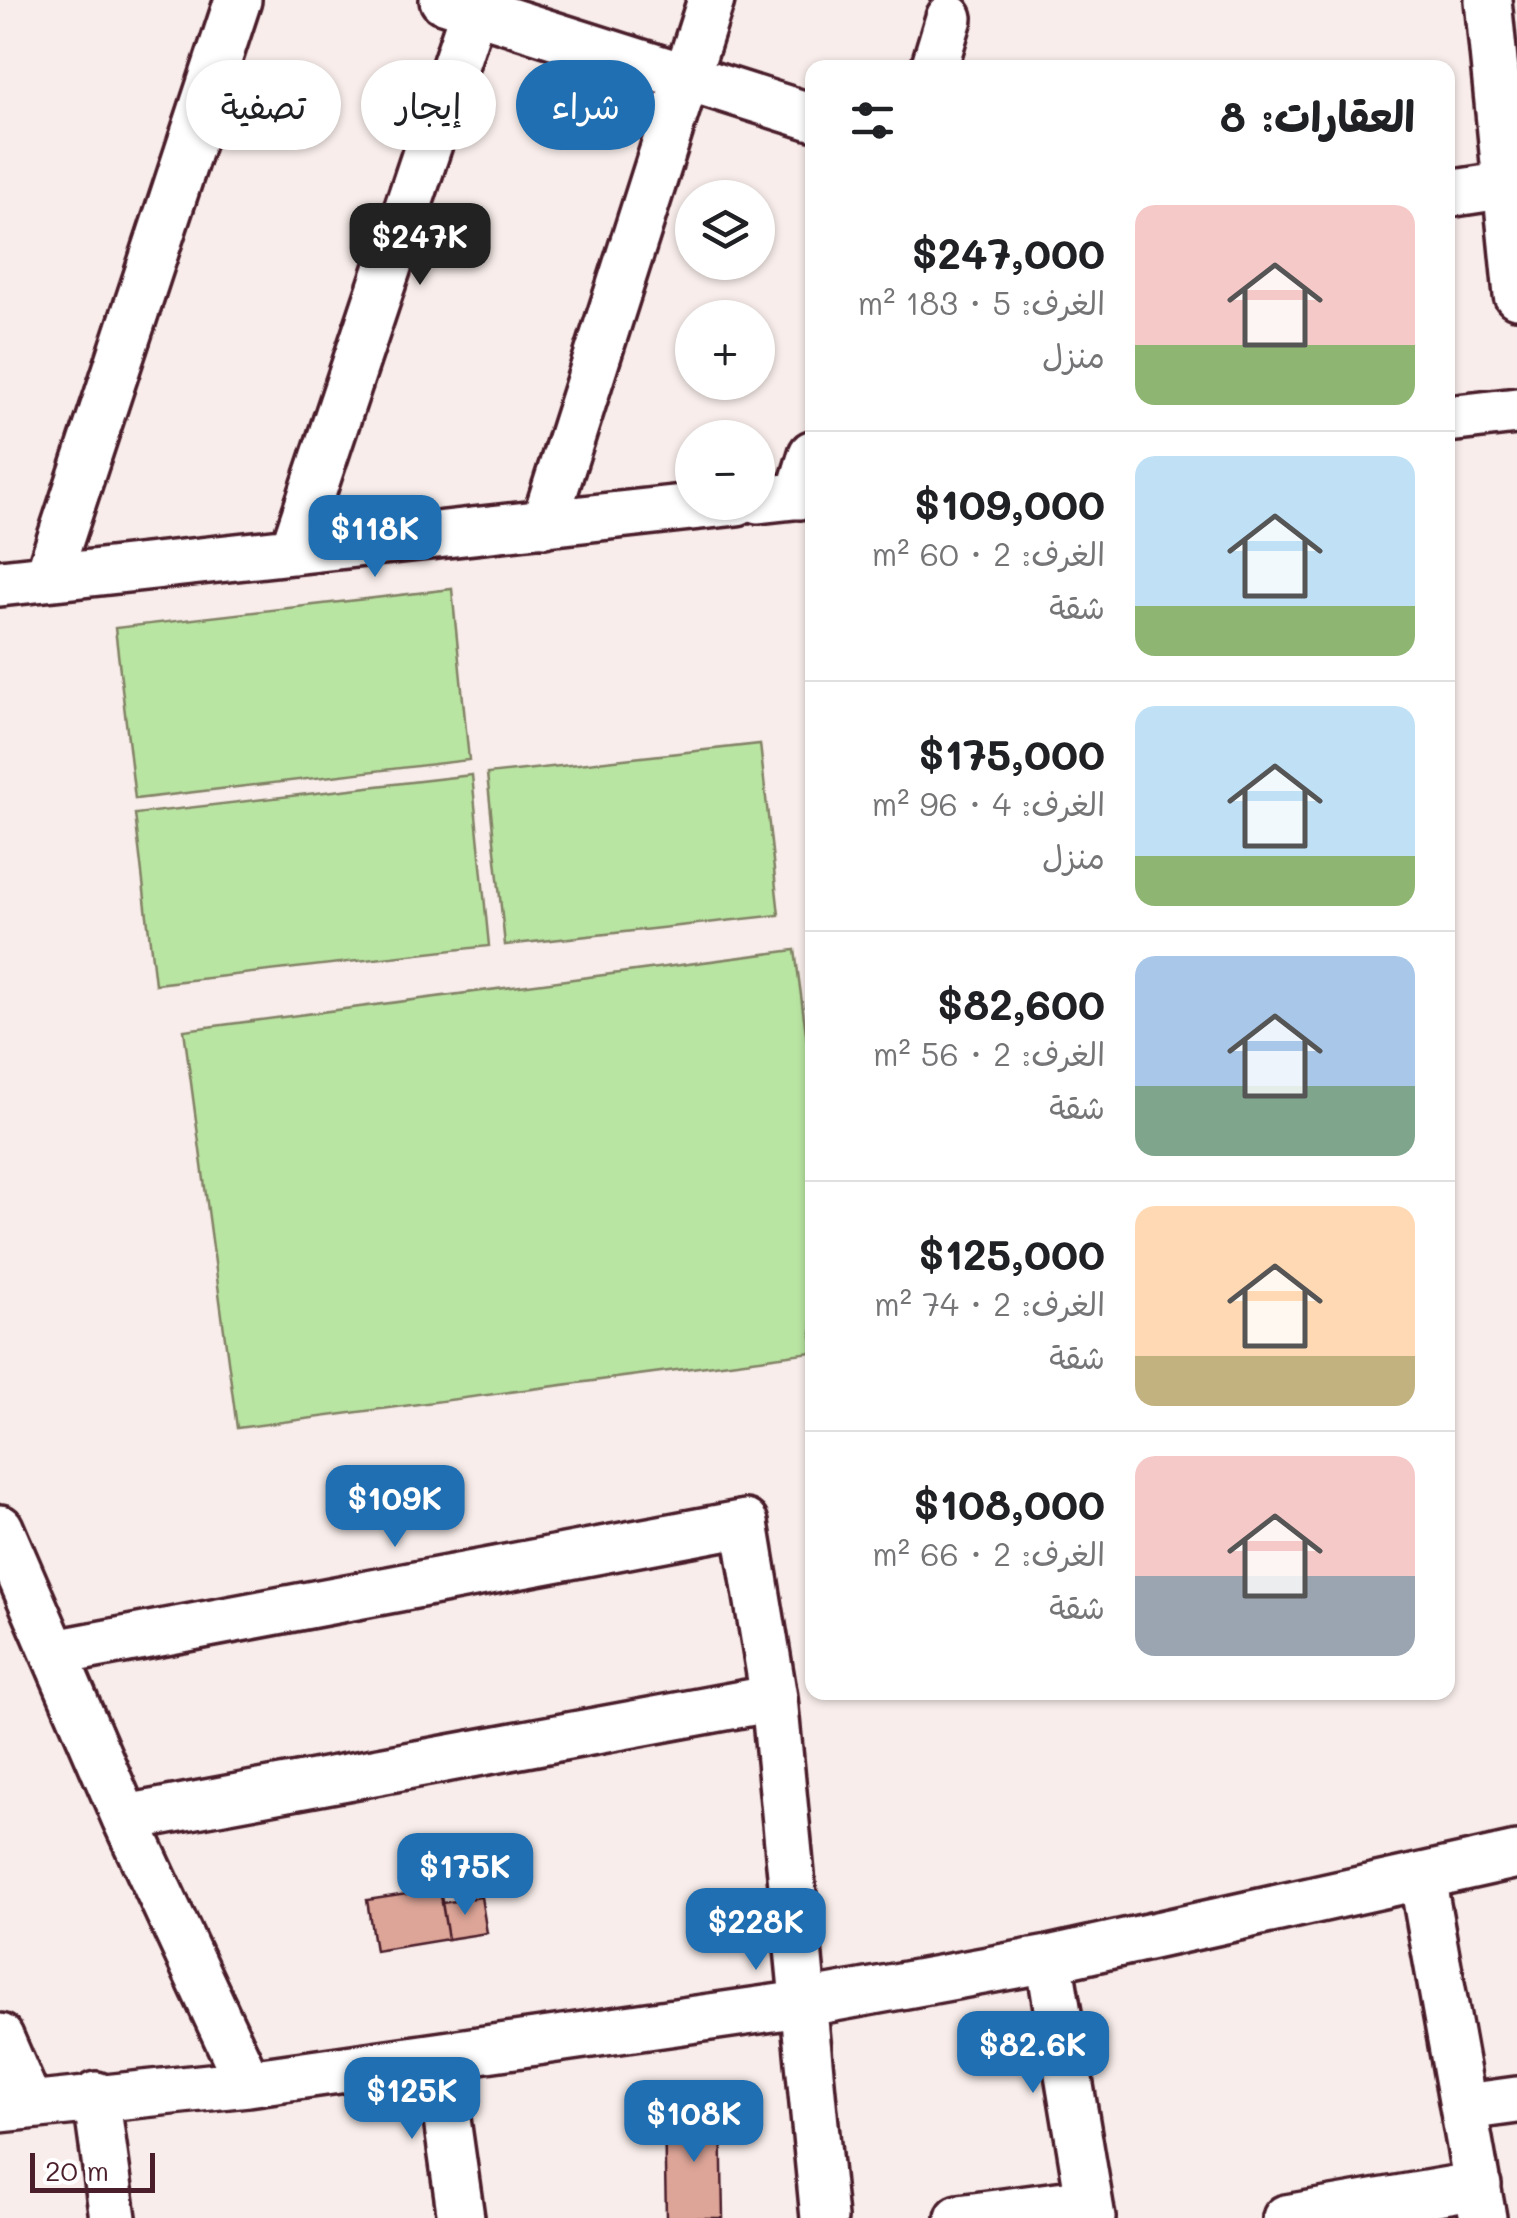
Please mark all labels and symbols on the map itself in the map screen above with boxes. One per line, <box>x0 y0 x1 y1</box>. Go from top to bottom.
pin: $247K <box>350 203 490 288</box>
pin: $118K <box>305 495 445 580</box>
pin: $109K <box>325 1465 465 1550</box>
pin: $175K <box>395 1833 535 1918</box>
pin: $228K <box>686 1888 826 1973</box>
pin: $82.6K <box>952 2011 1114 2096</box>
pin: $125K <box>342 2057 482 2142</box>
pin: $108K <box>624 2080 764 2165</box>
scale bar <box>30 2148 155 2192</box>

